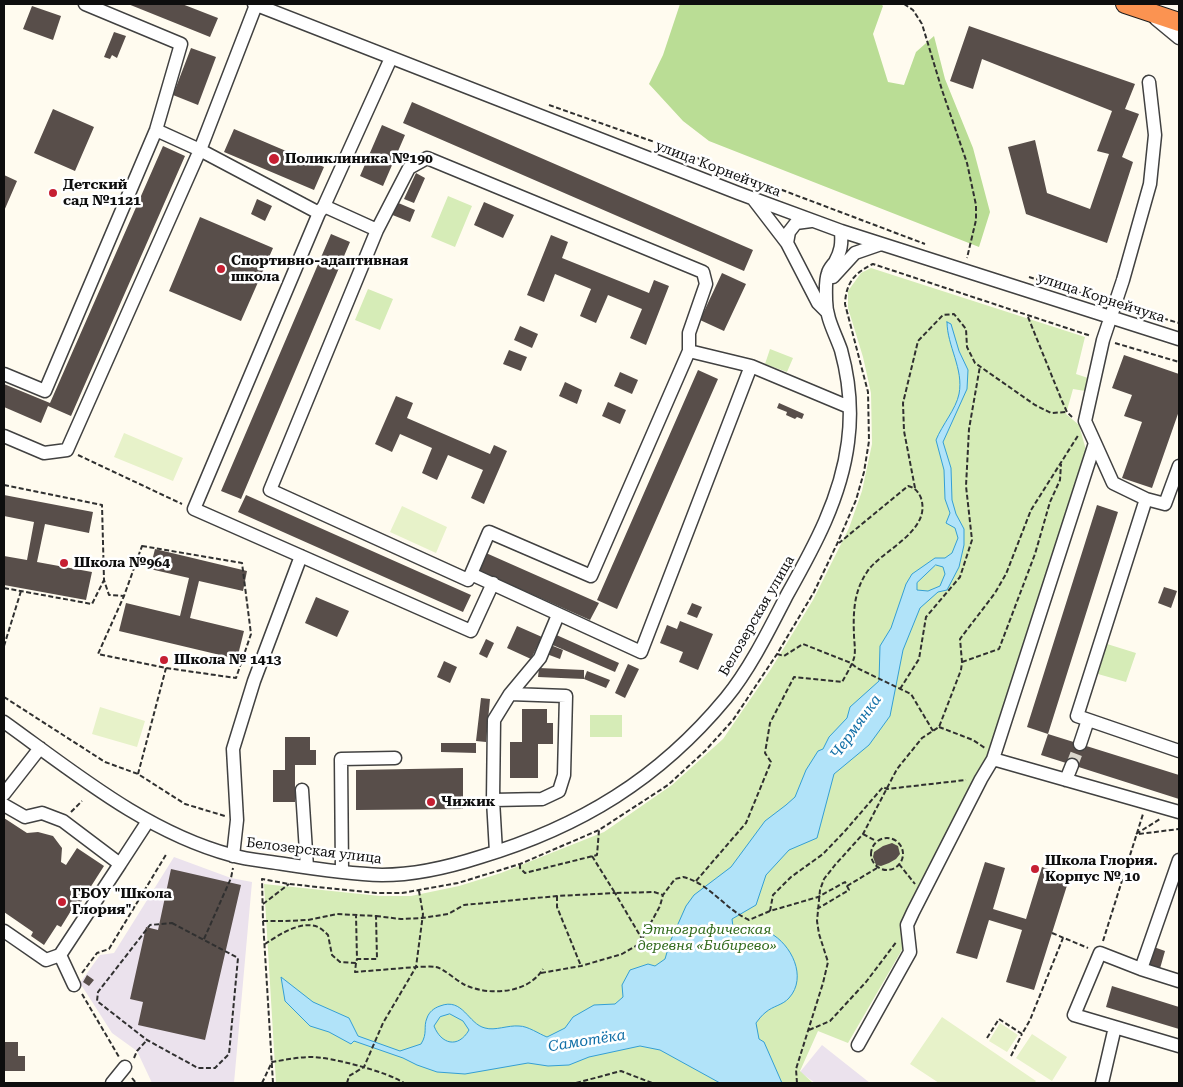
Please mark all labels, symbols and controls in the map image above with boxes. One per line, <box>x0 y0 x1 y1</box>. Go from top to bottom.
street label: улица Корнейчука <box>653 137 783 201</box>
place label: Поликлиника №190 <box>285 151 433 167</box>
marker: Поликлиника №190 <box>267 152 281 166</box>
place label: Детский сад №1121 <box>63 177 141 210</box>
marker: Детский сад №1121 <box>47 187 59 199</box>
place label: Спортивно-адаптивная школа <box>231 253 408 286</box>
marker: Спортивно-адаптивная школа <box>215 263 227 275</box>
street label: улица Корнейчука <box>1035 269 1167 327</box>
street label: Белозерская улица <box>716 553 798 679</box>
place label: Школа №964 <box>74 555 170 571</box>
marker: Школа №964 <box>58 557 70 569</box>
place label: Школа № 1413 <box>174 652 281 668</box>
marker: Школа № 1413 <box>158 654 170 666</box>
water label: Чермянка <box>827 691 885 763</box>
place label: Чижик <box>441 794 495 810</box>
marker: Чижик <box>425 796 437 808</box>
street label: Белозерская улица <box>245 834 383 868</box>
place label: Школа Глория. Корпус № 10 <box>1045 853 1158 886</box>
marker: Школа Глория. Корпус № 10 <box>1029 863 1041 875</box>
place label: ГБОУ "Школа Глория" <box>72 886 172 919</box>
marker: ГБОУ "Школа Глория" <box>56 896 68 908</box>
park label: Этнографическая деревня «Бибирево» <box>638 922 776 954</box>
water label: Самотёка <box>547 1026 627 1056</box>

